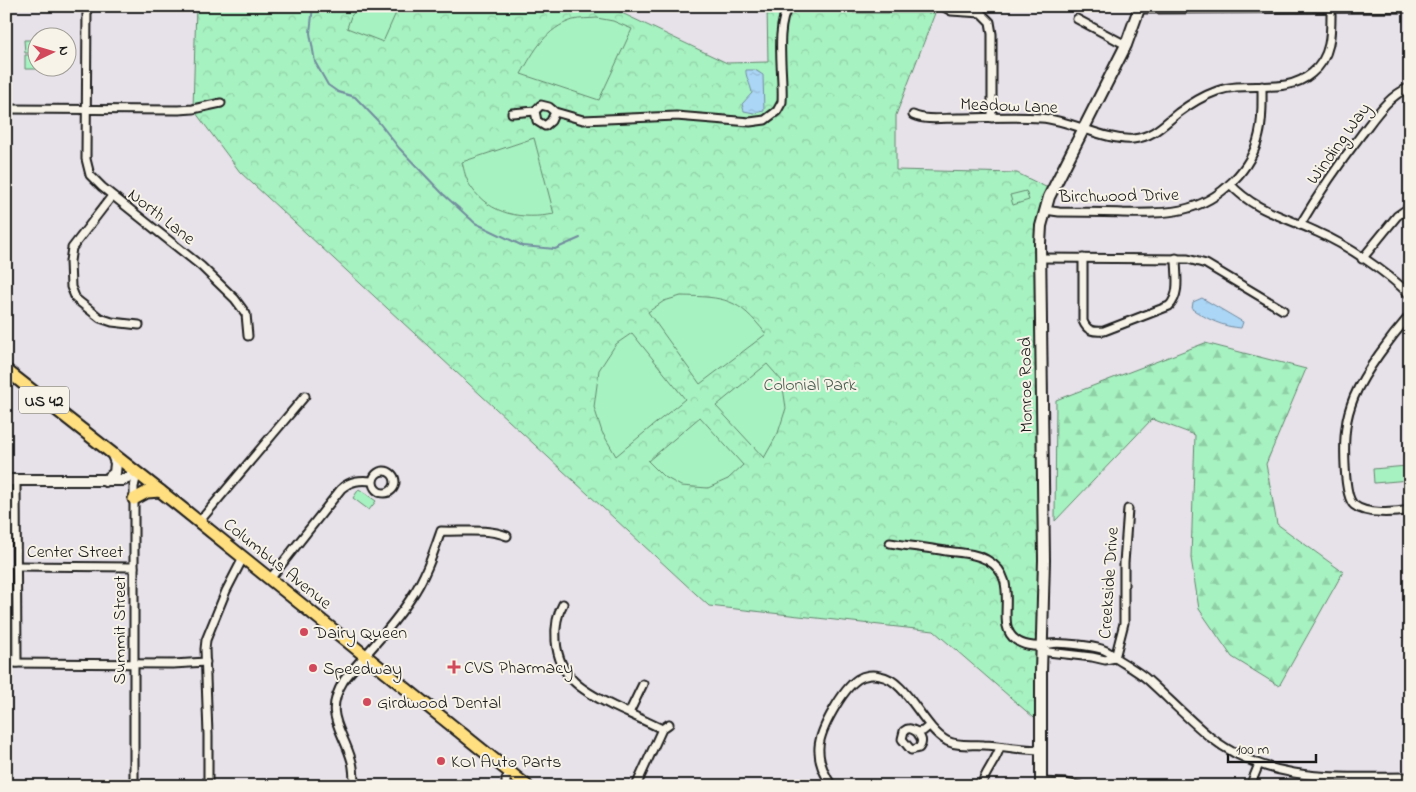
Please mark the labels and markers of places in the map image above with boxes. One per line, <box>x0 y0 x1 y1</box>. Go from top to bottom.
place label: Dairy Queen <box>313 621 407 647</box>
marker: Dairy Queen <box>298 626 310 638</box>
place label: CVS Pharmacy <box>464 656 573 682</box>
place label: Speedway <box>323 657 402 683</box>
marker: CVS Pharmacy <box>448 661 460 673</box>
marker: Speedway <box>307 662 319 674</box>
place label: Girdwood Dental <box>377 691 501 717</box>
marker: Girdwood Dental <box>361 696 373 708</box>
place label: KOI Auto Parts <box>451 750 561 776</box>
marker: KOI Auto Parts <box>435 755 447 767</box>

